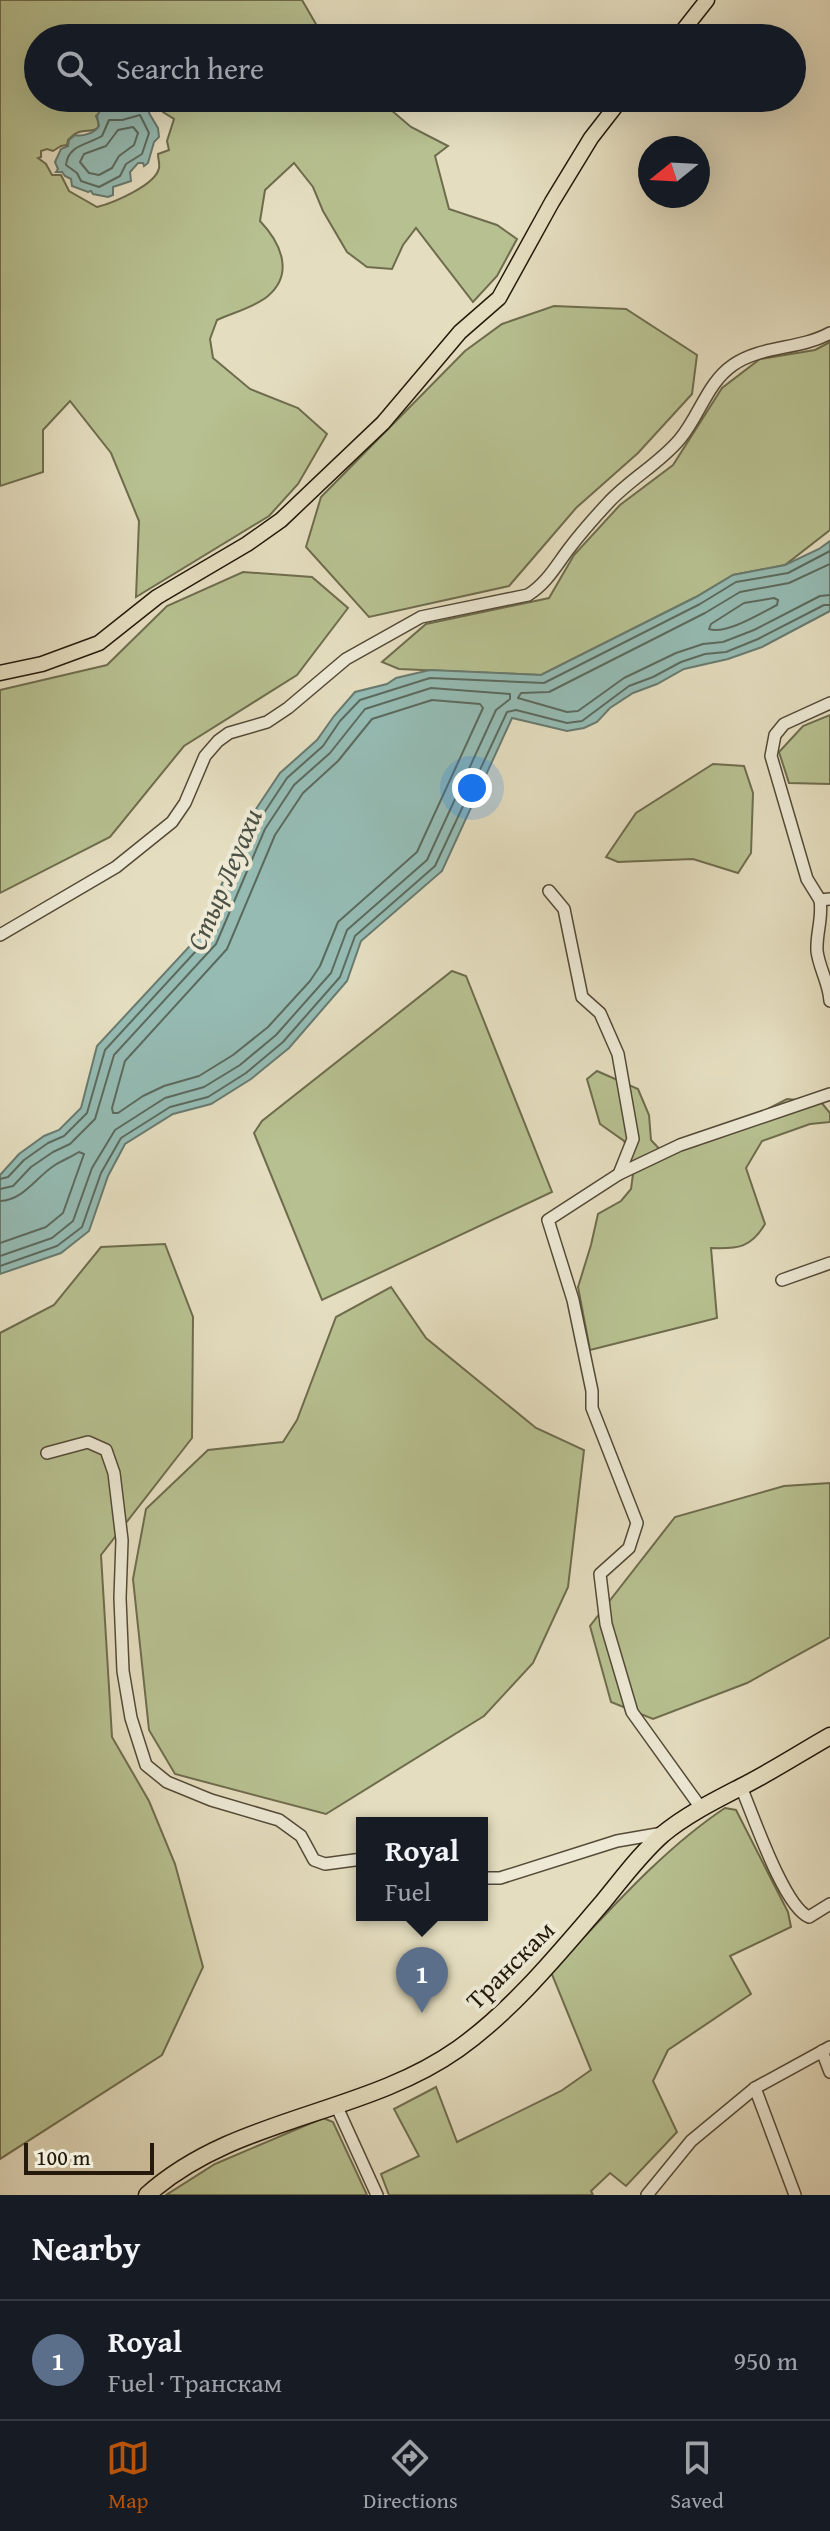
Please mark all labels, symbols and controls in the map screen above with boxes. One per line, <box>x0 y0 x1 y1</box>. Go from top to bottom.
search box <box>24 24 806 112</box>
icon: search <box>52 46 96 90</box>
text: Search here <box>116 46 264 90</box>
north arrow <box>638 136 710 208</box>
your location <box>452 768 492 808</box>
water label: Стыр Леуахи <box>175 801 272 956</box>
popup <box>356 1817 488 1921</box>
text: Royal <box>385 1828 459 1872</box>
text: Fuel <box>385 1872 431 1911</box>
street label: Транскам <box>456 1911 563 2018</box>
pin: 1 <box>396 1947 448 2013</box>
scale bar <box>24 2139 154 2175</box>
text: 100 m <box>36 2141 91 2173</box>
text: Nearby <box>32 2223 141 2272</box>
text: Royal <box>108 2319 182 2363</box>
text: 1 <box>51 2341 65 2380</box>
text: 950 m <box>733 2341 798 2380</box>
text: Fuel · Транскам <box>108 2363 282 2402</box>
tab: Map <box>106 2436 150 2516</box>
tab: Directions <box>363 2436 458 2516</box>
tab: Saved <box>670 2436 724 2516</box>

